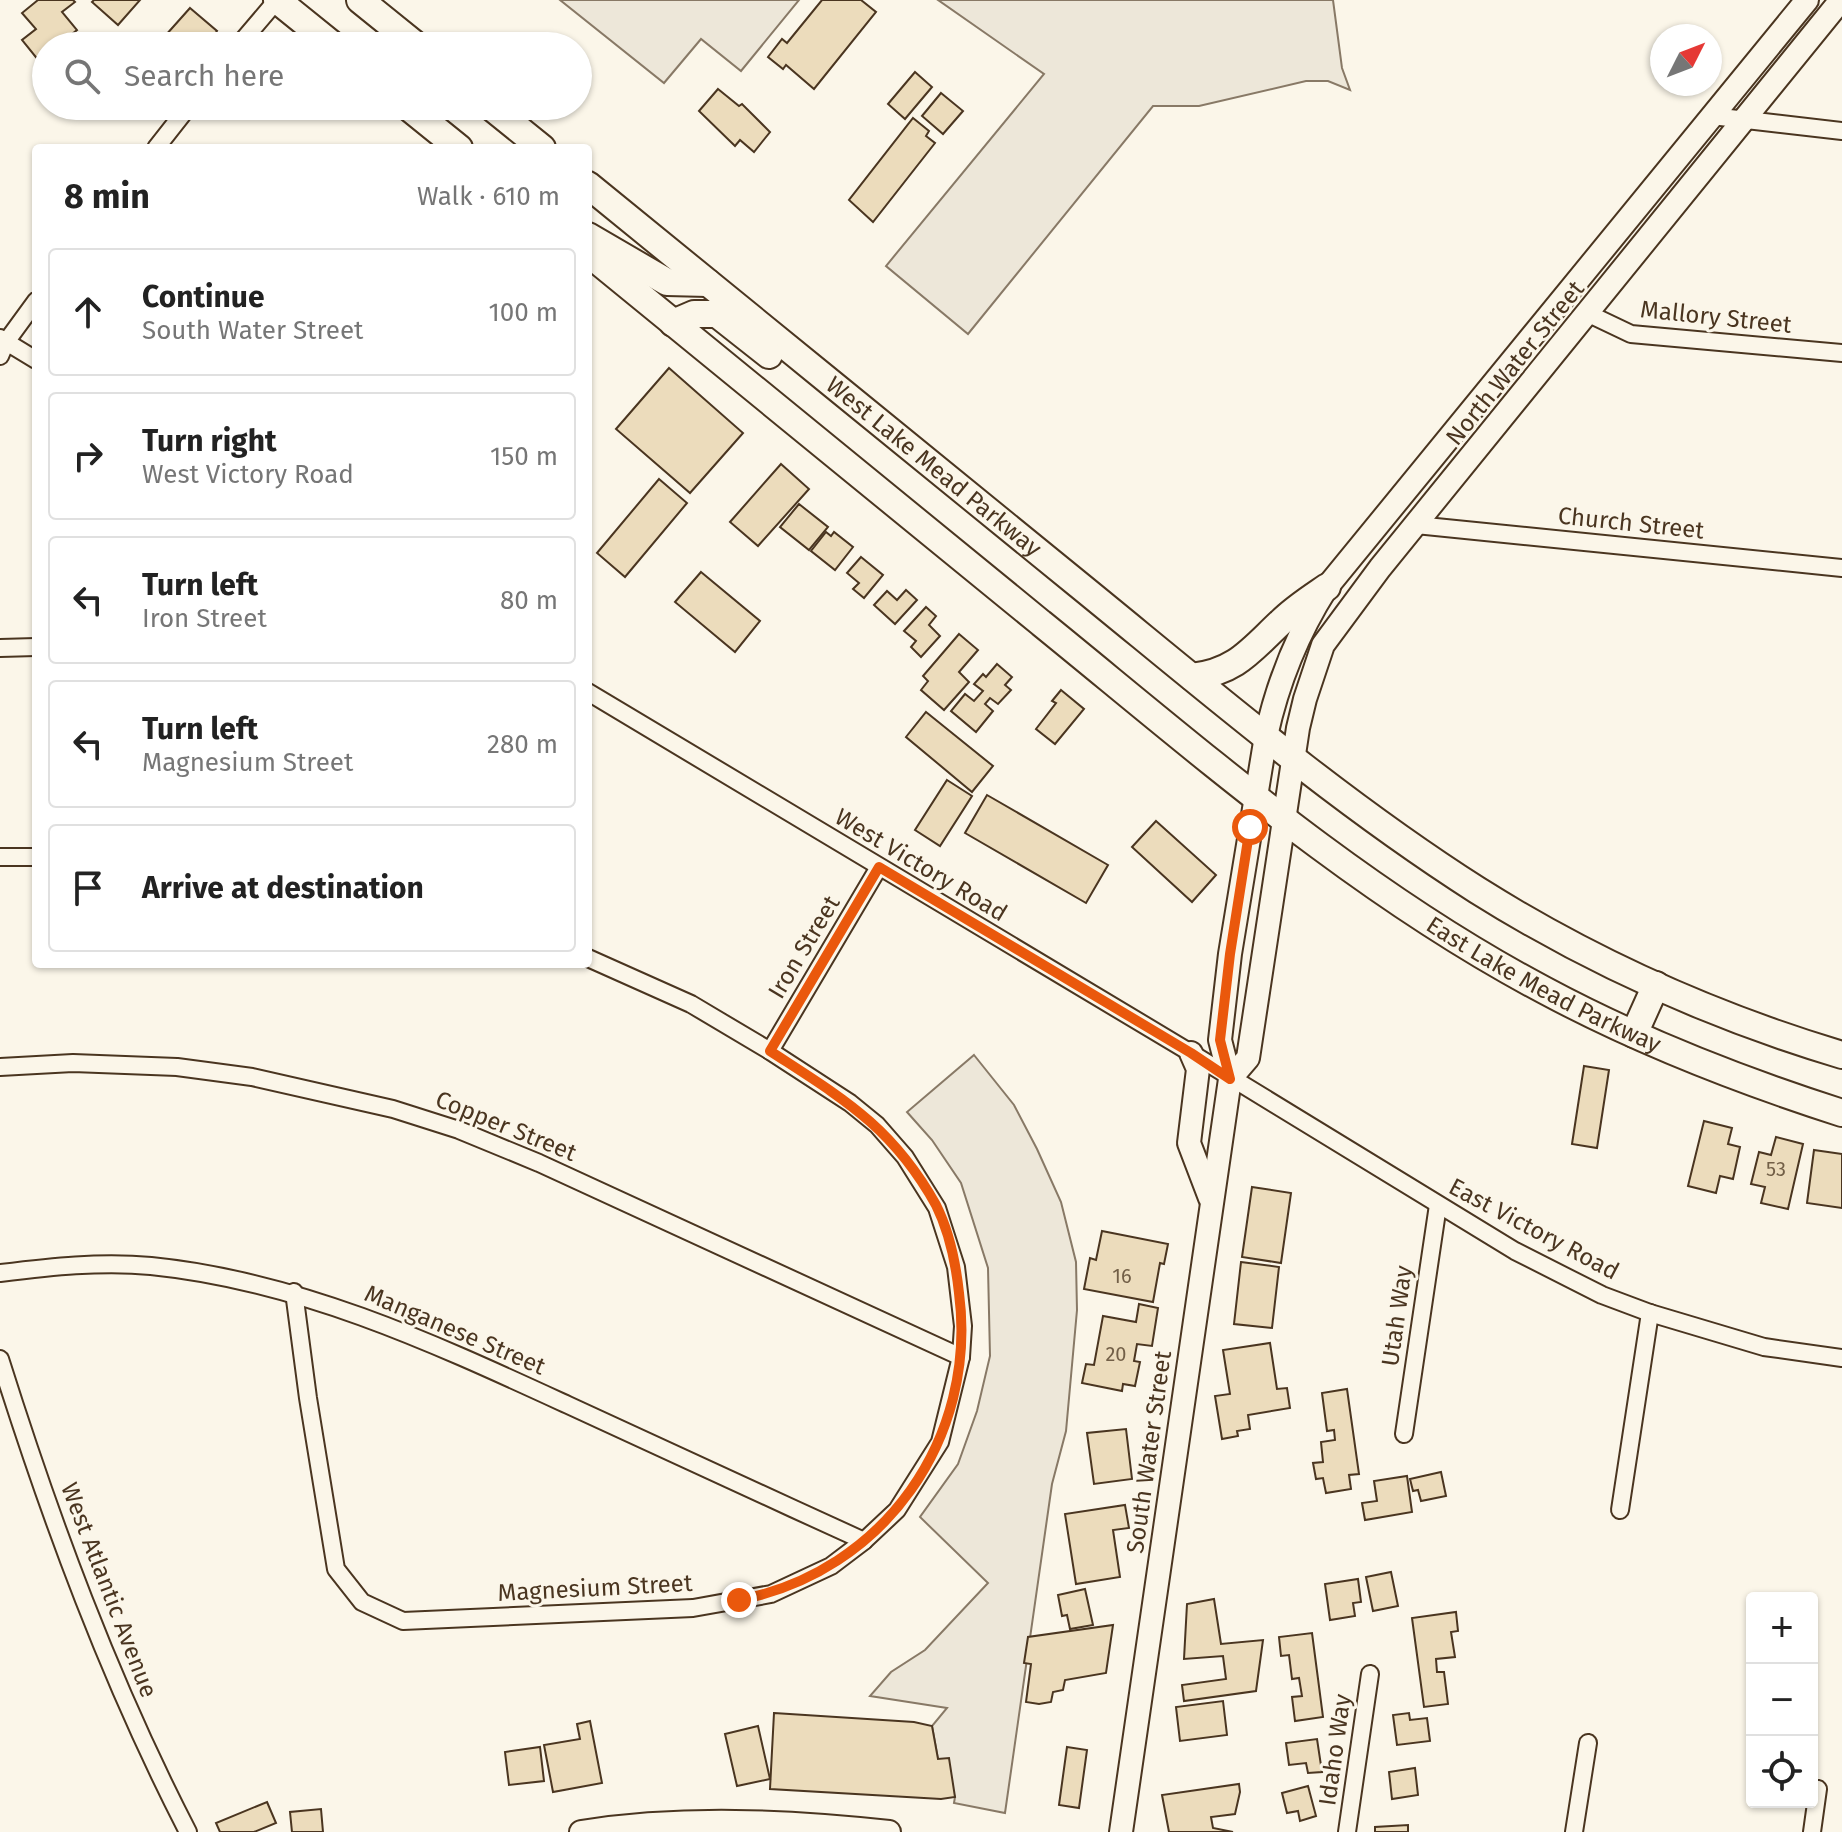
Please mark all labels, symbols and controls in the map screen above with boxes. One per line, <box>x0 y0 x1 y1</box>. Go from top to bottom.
north arrow <box>1650 24 1722 96</box>
search box <box>32 32 592 120</box>
icon: search <box>60 54 104 98</box>
text: Search here <box>124 58 284 94</box>
text: 8 min <box>64 176 150 217</box>
text: Walk · 610 m <box>417 181 560 212</box>
street label: North Water Street <box>1440 275 1590 451</box>
text: Continue <box>142 279 265 315</box>
icon: ahead <box>66 290 110 334</box>
street label: Mallory Street <box>1639 295 1793 339</box>
text: 100 m <box>489 297 558 328</box>
text: South Water Street <box>142 315 363 346</box>
street label: West Lake Mead Parkway <box>821 371 1047 563</box>
text: Turn right <box>142 423 277 459</box>
icon: right <box>66 434 110 478</box>
text: 150 m <box>490 441 558 472</box>
text: West Victory Road <box>142 459 354 490</box>
street label: Church Street <box>1557 501 1706 545</box>
text: Turn left <box>142 567 258 603</box>
icon: left <box>66 578 110 622</box>
text: 80 m <box>500 585 558 616</box>
text: Iron Street <box>142 603 267 634</box>
text: Turn left <box>142 711 258 747</box>
icon: left <box>66 722 110 766</box>
text: 280 m <box>487 729 558 760</box>
text: Magnesium Street <box>142 747 353 778</box>
street label: West Victory Road <box>830 803 1012 927</box>
route start <box>1232 809 1268 845</box>
icon: arrive <box>66 866 110 910</box>
text: Arrive at destination <box>142 870 424 906</box>
street label: Iron Street <box>762 890 846 1004</box>
street label: East Lake Mead Parkway <box>1421 910 1665 1058</box>
street label: Copper Street <box>432 1085 581 1167</box>
house number: 53 <box>1766 1157 1786 1181</box>
street label: East Victory Road <box>1444 1172 1624 1286</box>
house number: 16 <box>1112 1264 1132 1288</box>
street label: Utah Way <box>1376 1264 1418 1368</box>
street label: Manganese Street <box>360 1279 550 1381</box>
house number: 20 <box>1105 1342 1127 1366</box>
street label: South Water Street <box>1121 1349 1177 1555</box>
street label: West Atlantic Avenue <box>55 1479 163 1701</box>
street label: Magnesium Street <box>497 1569 693 1607</box>
route end <box>721 1582 757 1618</box>
map controls <box>1746 1592 1818 1808</box>
button: + <box>1746 1592 1818 1664</box>
button: − <box>1746 1664 1818 1736</box>
street label: Idaho Way <box>1313 1692 1357 1808</box>
button: locate <box>1746 1736 1818 1808</box>

